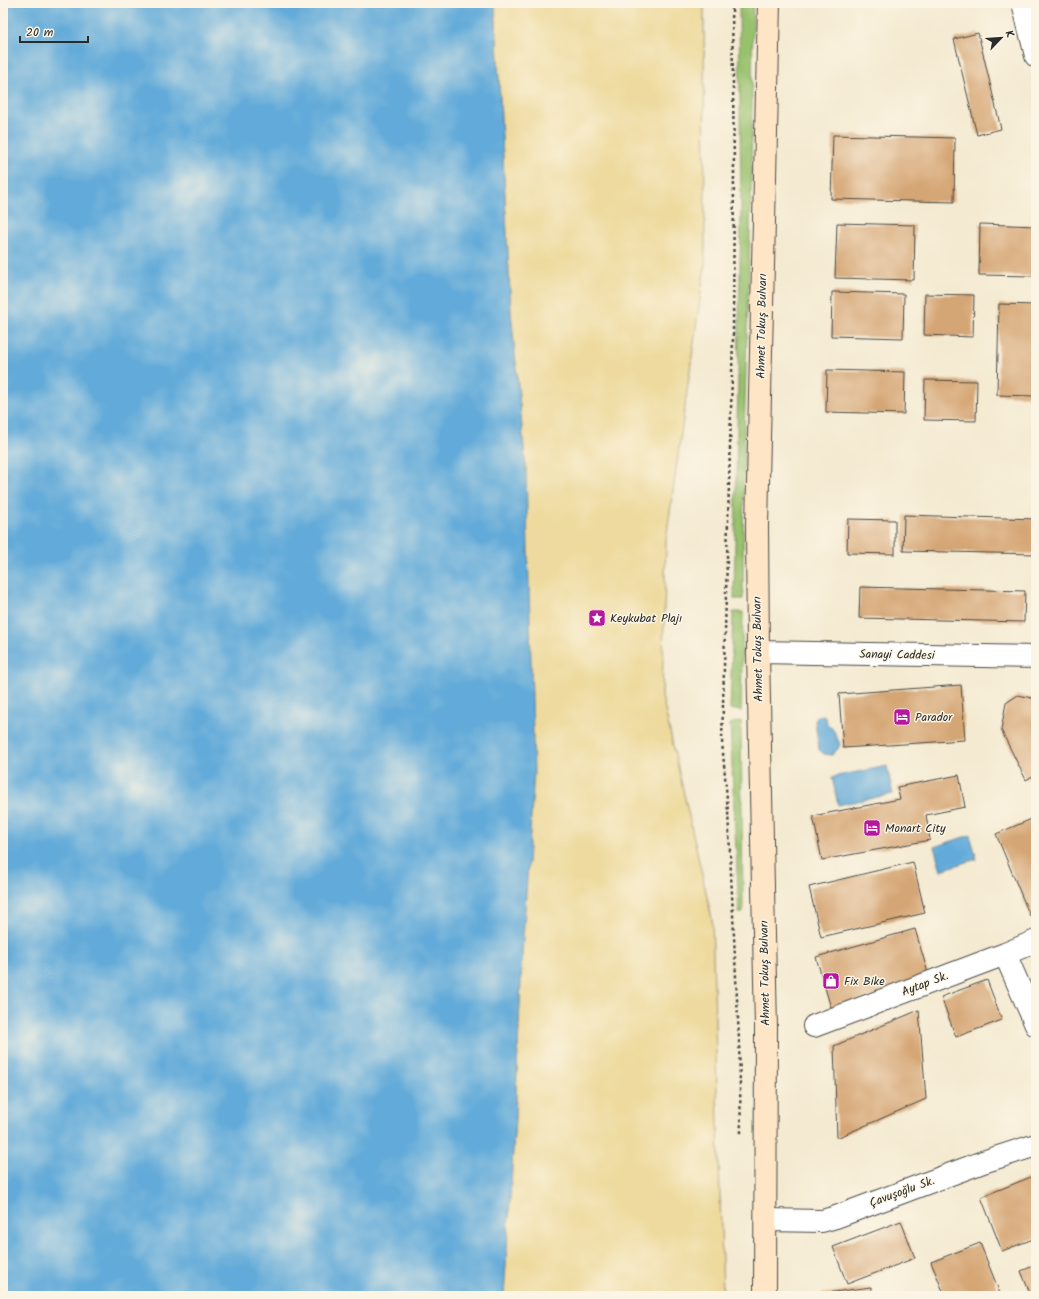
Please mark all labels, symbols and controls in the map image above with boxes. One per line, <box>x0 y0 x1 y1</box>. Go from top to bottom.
scale bar <box>20 18 88 44</box>
north arrow <box>981 18 1021 58</box>
text: 20 m <box>26 23 54 42</box>
text: K <box>1000 27 1019 41</box>
street label: Ahmet Tokuş Bulvarı <box>752 273 772 379</box>
street label: Ahmet Tokuş Bulvarı <box>748 596 768 702</box>
place icon: Keykubat Plajı <box>587 608 607 628</box>
place label: Keykubat Plajı <box>610 609 682 628</box>
street label: Sanayi Caddesi <box>859 645 936 665</box>
hotel icon: Parador <box>892 707 912 727</box>
place label: Parador <box>915 708 953 727</box>
hotel icon: Monart City <box>862 818 882 838</box>
place label: Monart City <box>885 819 946 838</box>
street label: Ahmet Tokuş Bulvarı <box>755 920 775 1026</box>
street label: Aytap Sk. <box>899 966 951 1002</box>
shop icon: Fix Bike <box>821 971 841 991</box>
place label: Fix Bike <box>844 972 885 991</box>
street label: Çavuşoğlu Sk. <box>867 1171 937 1213</box>

